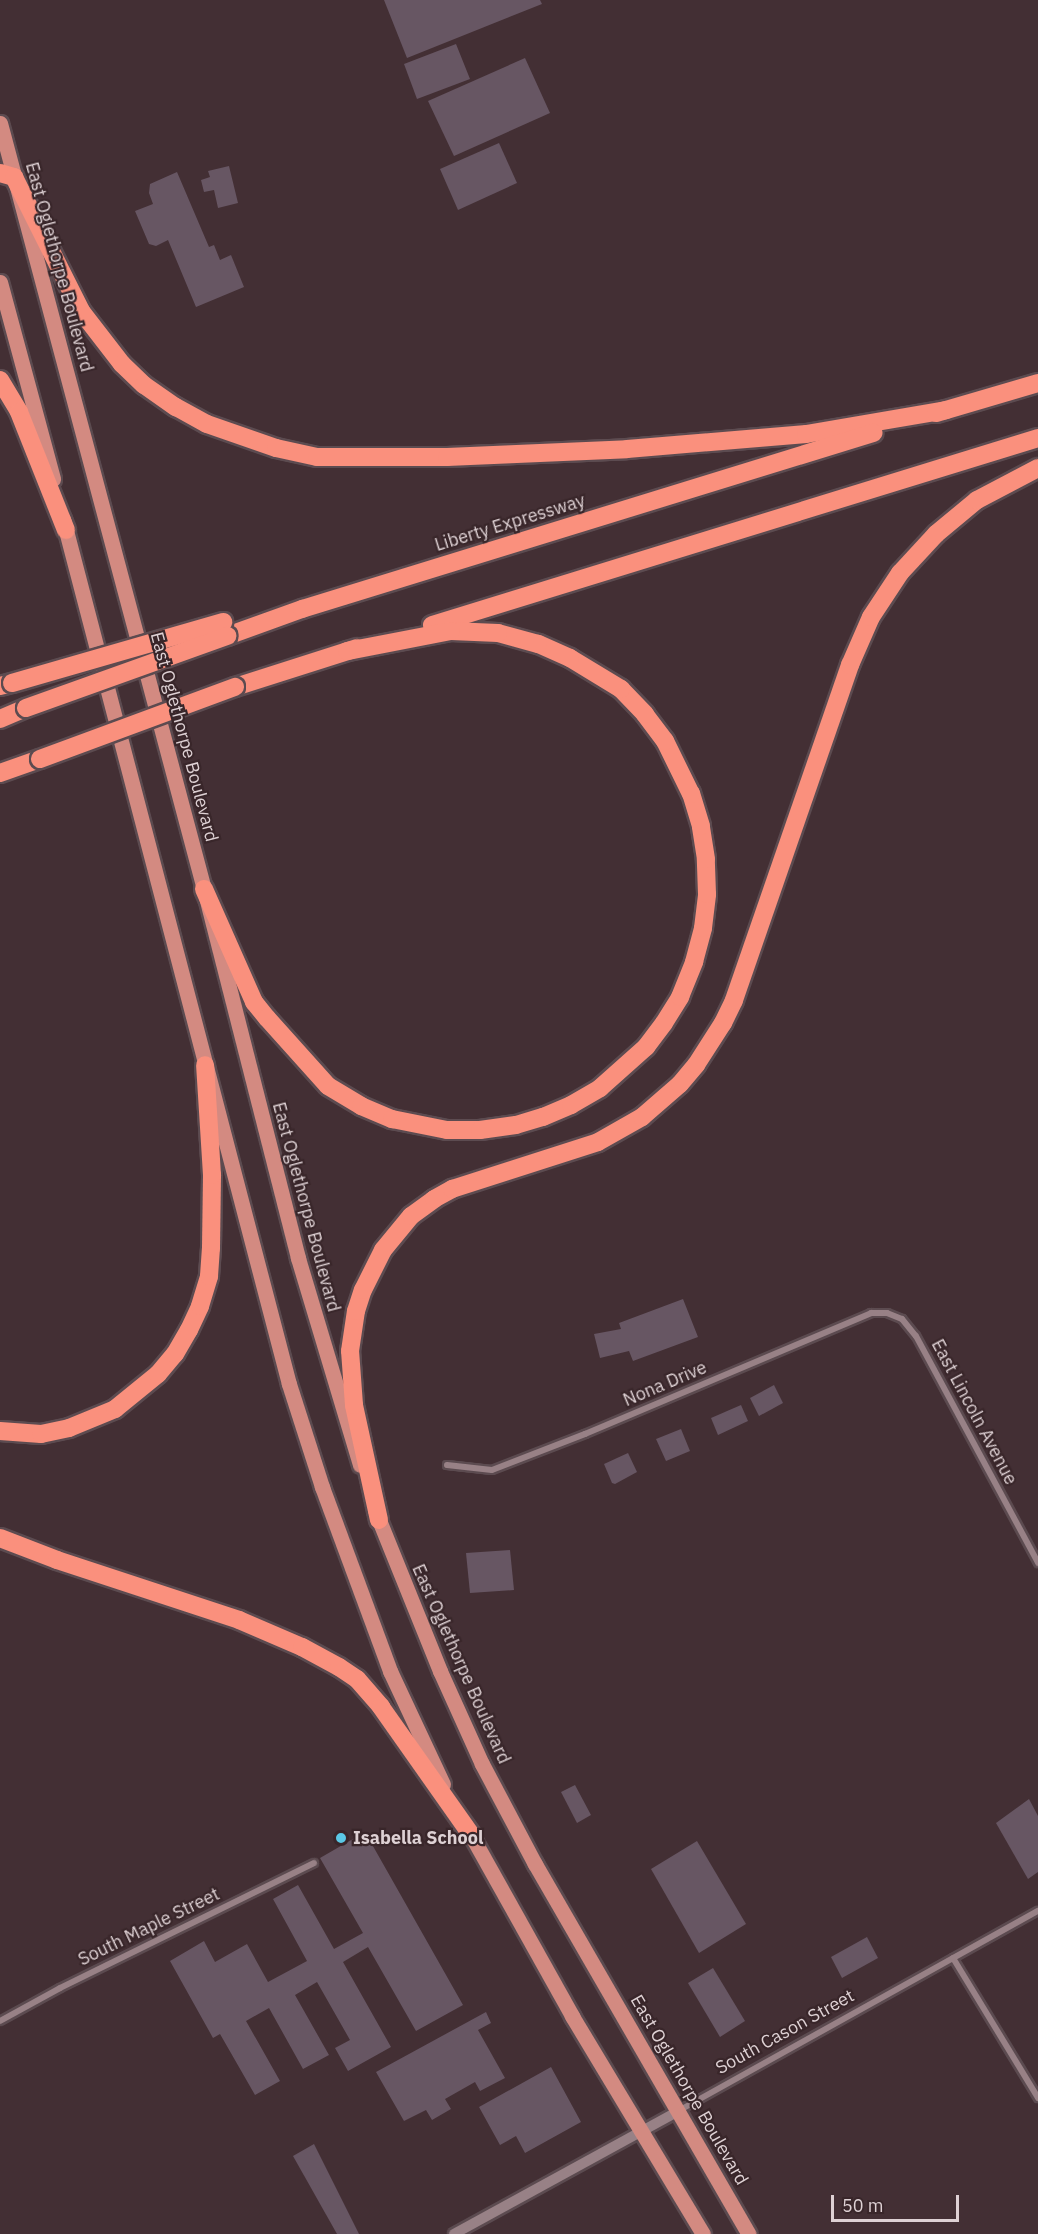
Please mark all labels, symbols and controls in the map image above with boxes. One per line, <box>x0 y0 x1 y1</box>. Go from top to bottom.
street label: East Oglethorpe Boulevard <box>21 160 97 374</box>
street label: Liberty Expressway <box>432 490 588 556</box>
street label: East Oglethorpe Boulevard <box>146 630 222 844</box>
street label: East Oglethorpe Boulevard <box>268 1100 344 1314</box>
street label: East Lincoln Avenue <box>927 1336 1021 1488</box>
street label: Nona Drive <box>620 1357 710 1411</box>
street label: East Oglethorpe Boulevard <box>407 1561 515 1767</box>
place label: Isabella School <box>353 1827 483 1849</box>
marker: Isabella School <box>334 1831 348 1845</box>
street label: South Maple Street <box>75 1883 223 1971</box>
street label: South Cason Street <box>712 1985 858 2079</box>
street label: East Oglethorpe Boulevard <box>626 1991 752 2189</box>
scale bar <box>834 2183 962 2221</box>
text: 50 m <box>842 2194 884 2217</box>

